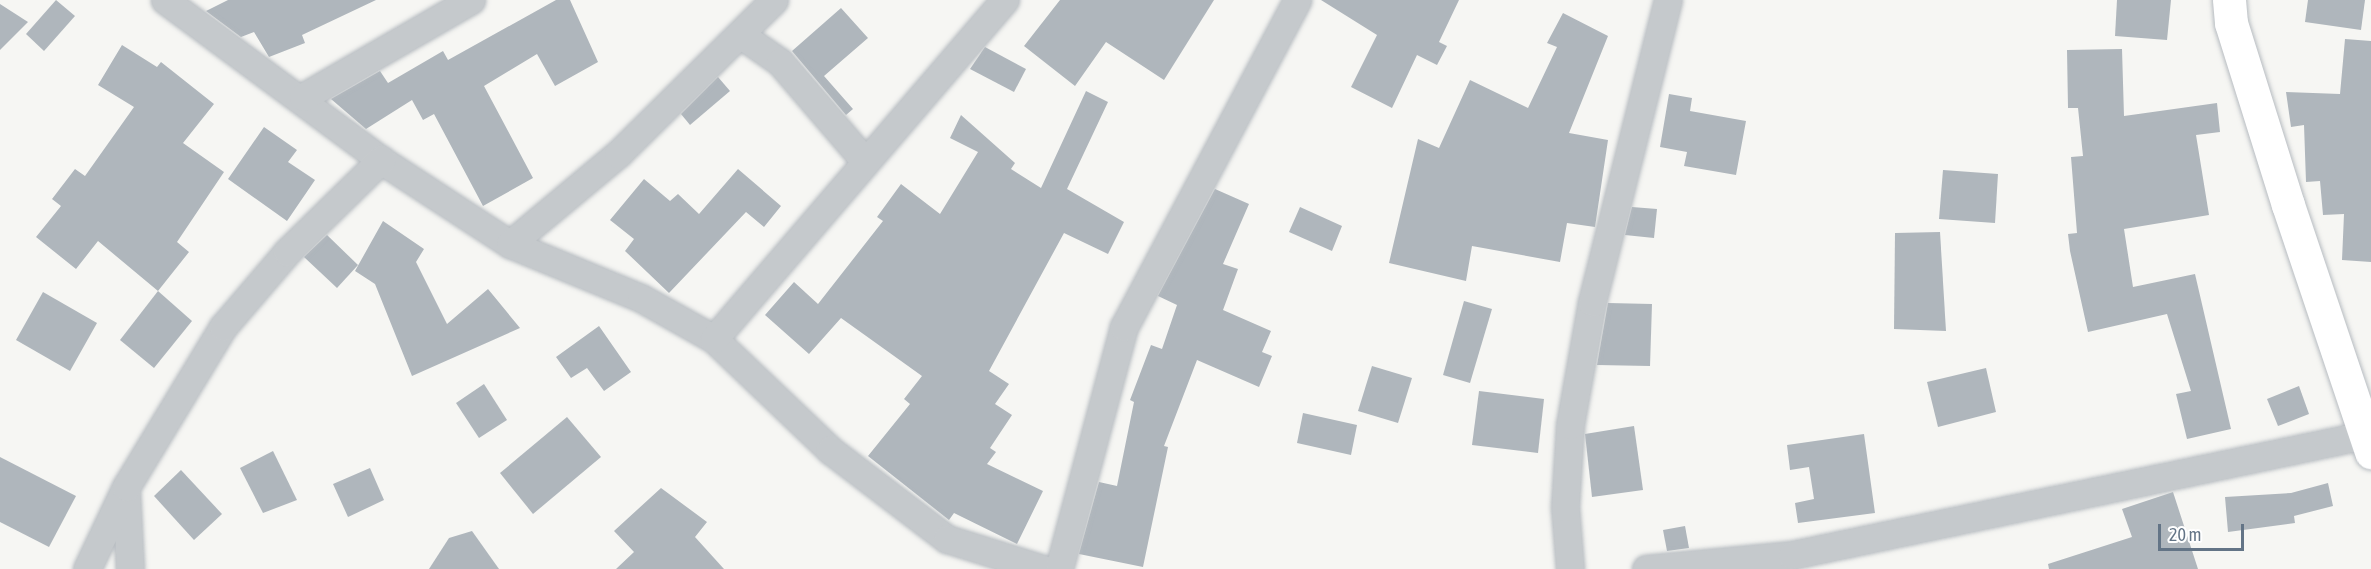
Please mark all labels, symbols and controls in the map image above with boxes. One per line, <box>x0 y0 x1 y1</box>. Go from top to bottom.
scale bar <box>2161 512 2246 550</box>
text: 20 m <box>2169 524 2201 545</box>

